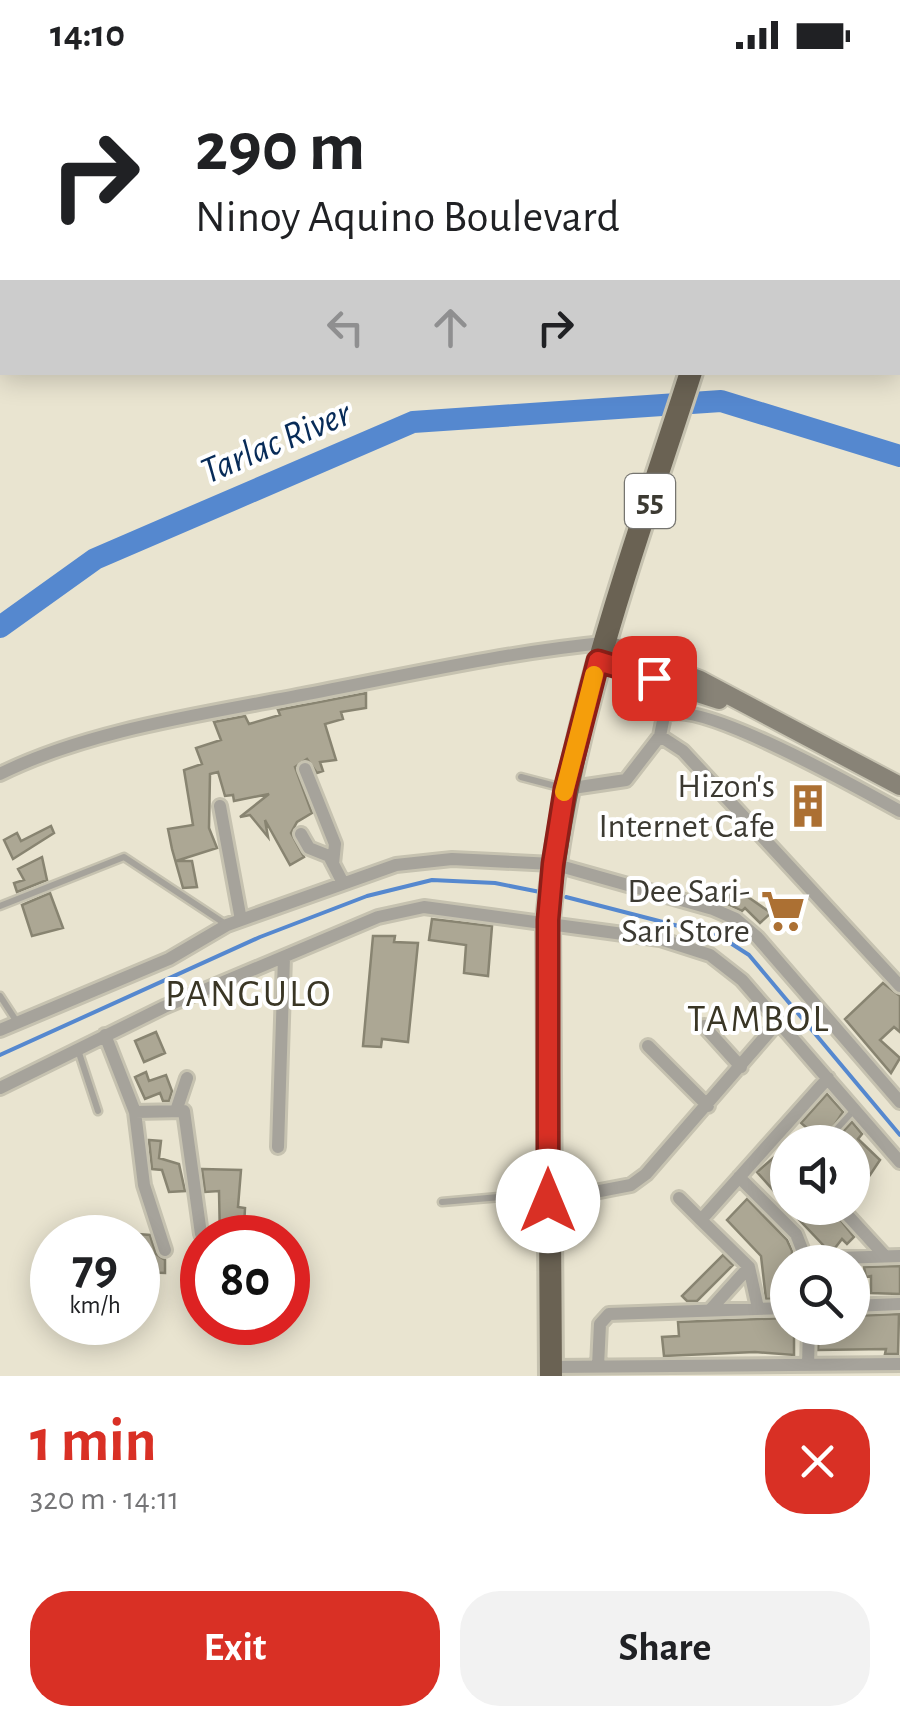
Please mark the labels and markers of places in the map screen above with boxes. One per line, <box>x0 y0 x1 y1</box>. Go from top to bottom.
pin <box>612 636 697 721</box>
place label: Hizon's Internet Cafe <box>599 769 775 844</box>
building icon: Hizon's Internet Cafe <box>784 782 832 830</box>
place label: Dee Sari- Sari Store <box>621 874 750 949</box>
supermarket icon: Dee Sari- Sari Store <box>759 887 807 935</box>

